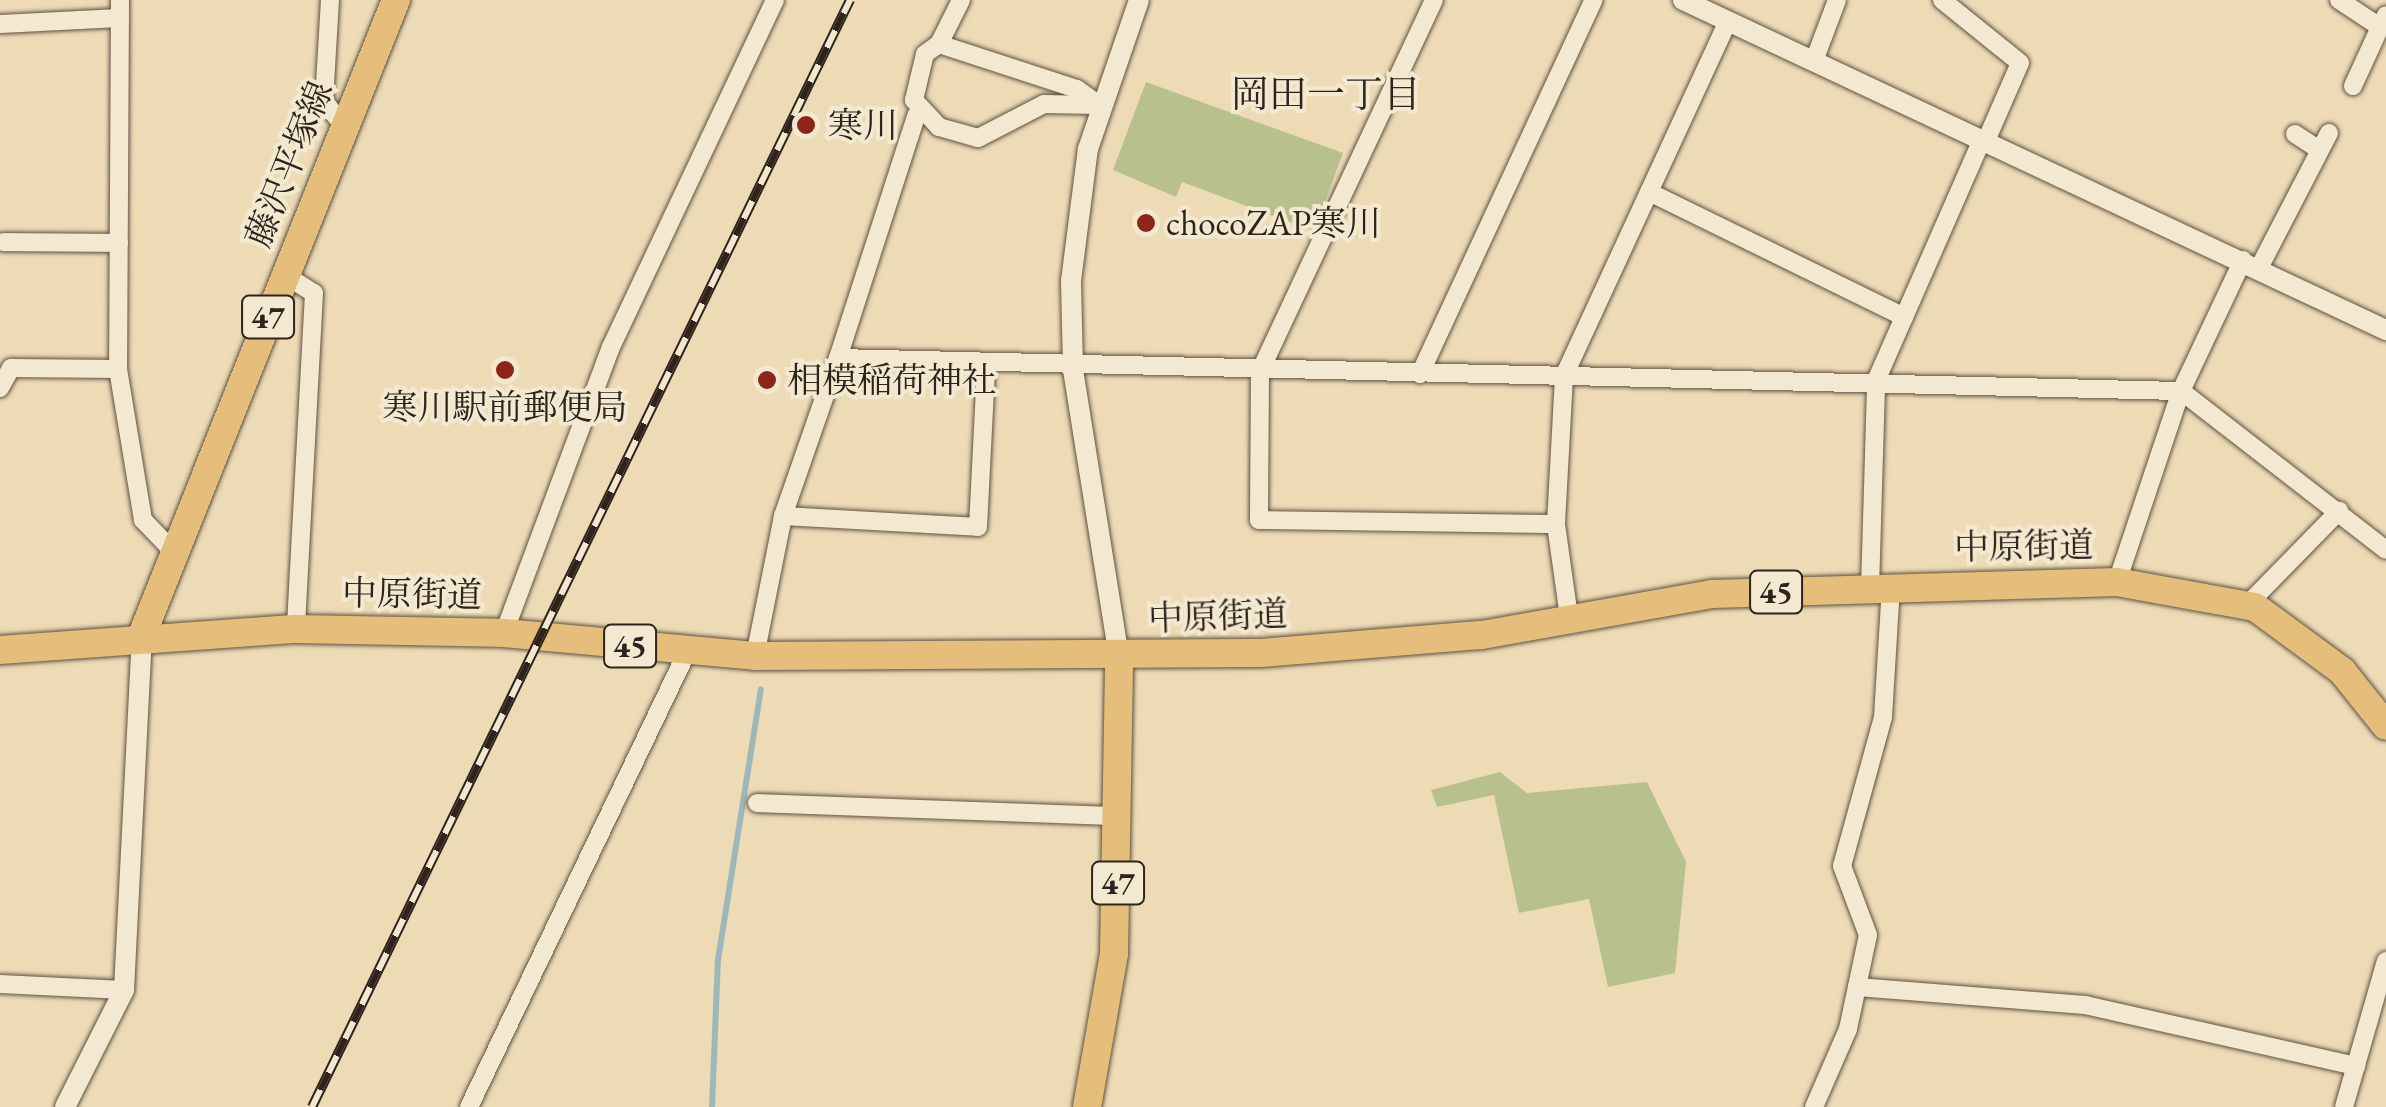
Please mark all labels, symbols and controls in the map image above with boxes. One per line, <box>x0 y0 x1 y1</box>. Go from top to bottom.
district label: 岡田一丁目 <box>1231 71 1421 117</box>
street label: 藤沢平塚線 <box>237 75 341 253</box>
place label: 寒川 <box>828 104 898 146</box>
marker: 寒川 <box>793 112 819 138</box>
place label: chocoZAP寒川 <box>1166 202 1381 244</box>
marker: chocoZAP寒川 <box>1135 212 1157 234</box>
road number: 47 <box>240 290 296 344</box>
marker: 寒川駅前郵便局 <box>494 359 516 381</box>
place label: 相模稲荷神社 <box>787 359 997 401</box>
marker: 相模稲荷神社 <box>756 369 778 391</box>
place label: 寒川駅前郵便局 <box>383 386 627 428</box>
street label: 中原街道 <box>1954 524 2094 568</box>
road number: 45 <box>1748 565 1804 619</box>
street label: 中原街道 <box>342 572 482 616</box>
street label: 中原街道 <box>1147 593 1289 639</box>
road number: 45 <box>602 619 658 673</box>
road number: 47 <box>1090 856 1146 910</box>

